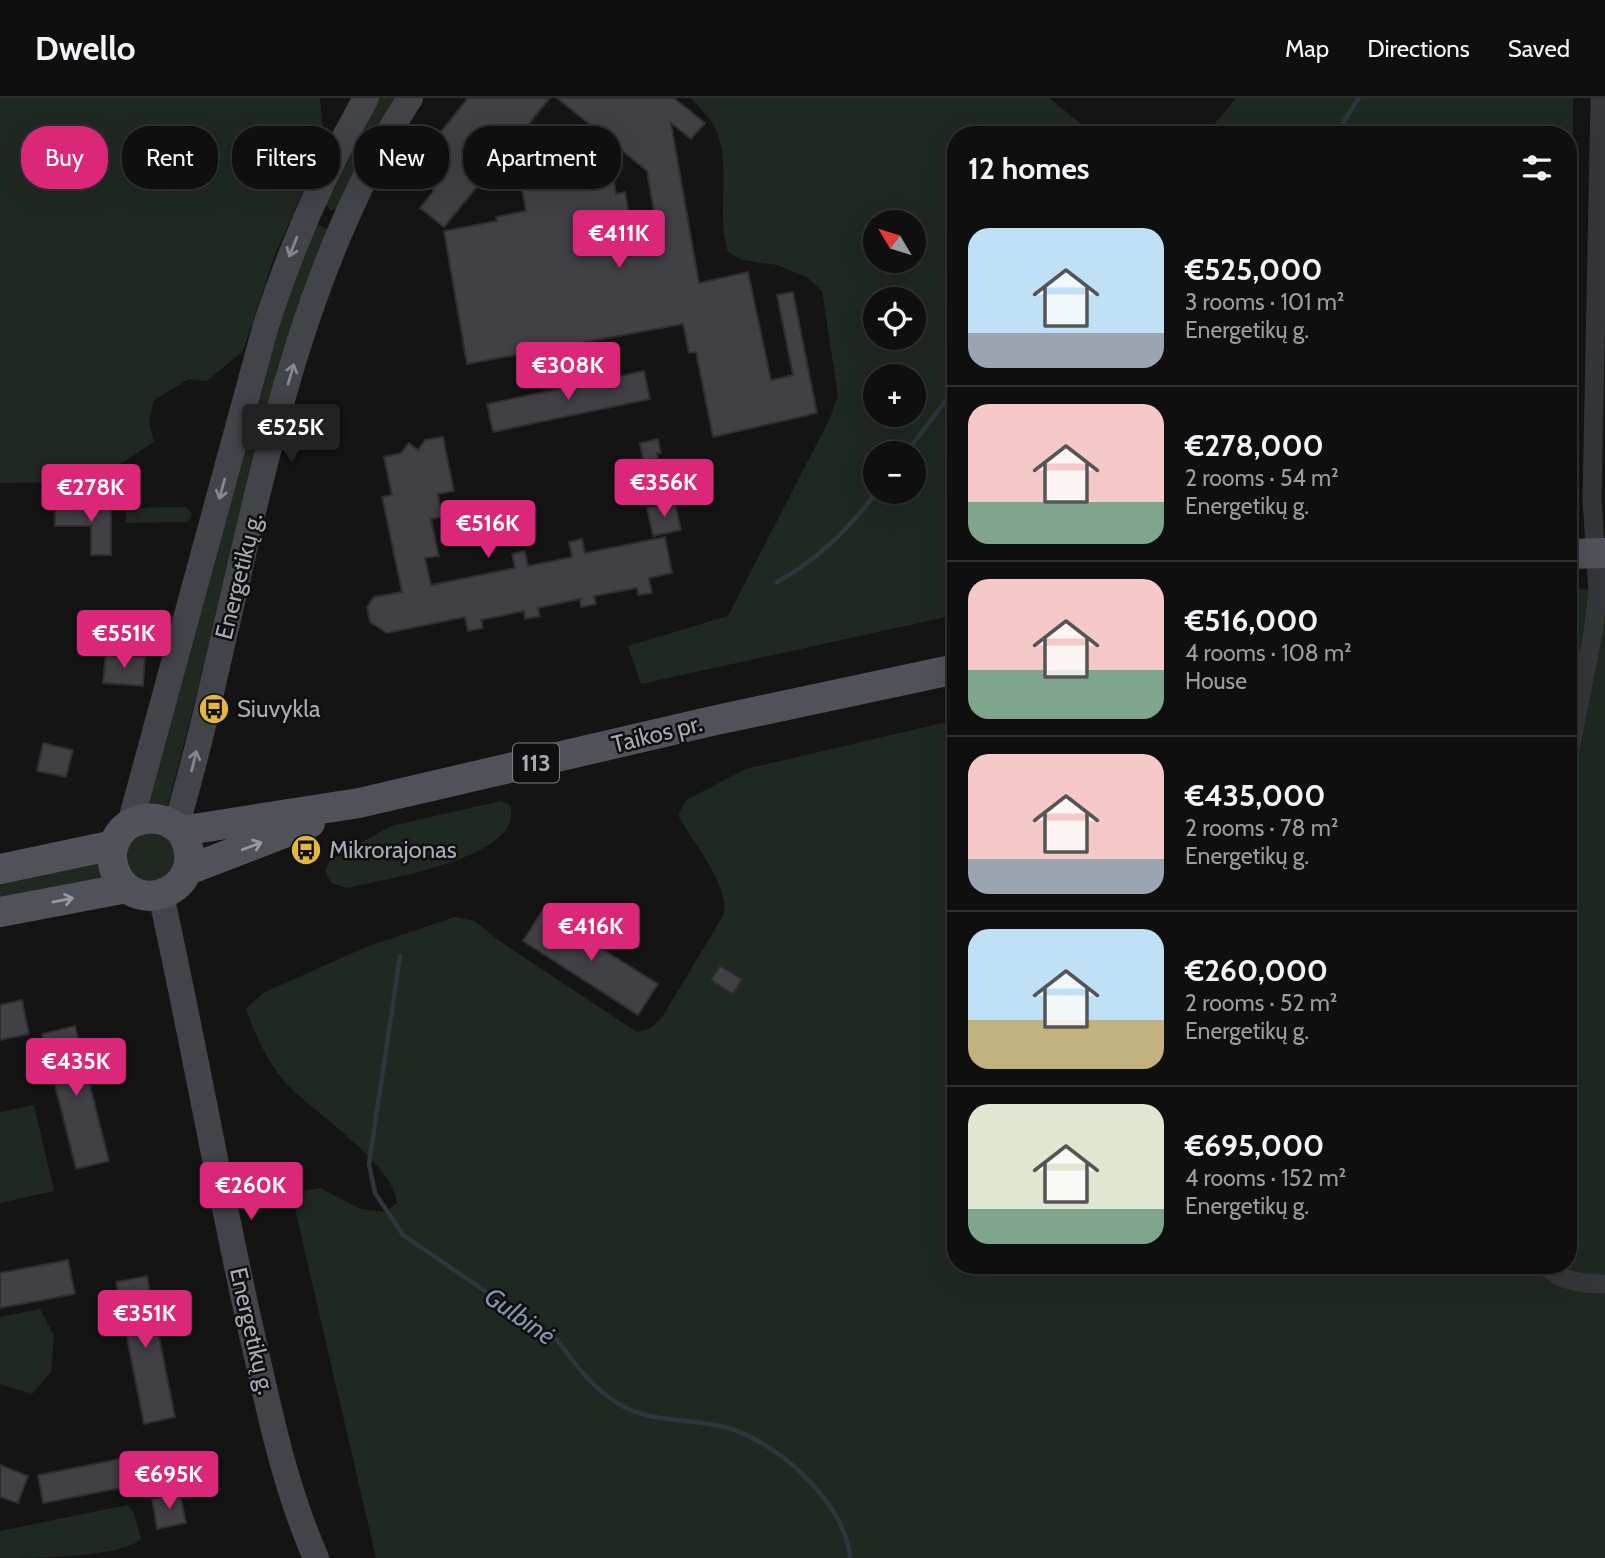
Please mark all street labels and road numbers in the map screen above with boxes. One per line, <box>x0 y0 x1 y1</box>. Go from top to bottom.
street label: Energetikų g. <box>209 510 268 642</box>
street label: Taikos pr. <box>609 708 705 759</box>
road number: 113 <box>513 744 559 782</box>
street label: Energetikų g. <box>224 1265 281 1397</box>

